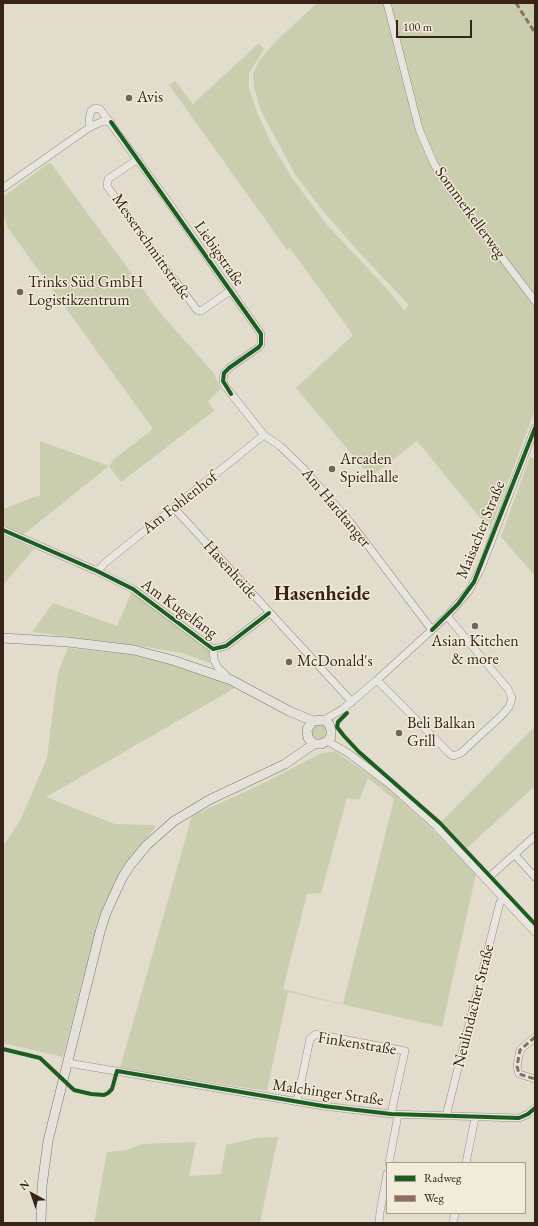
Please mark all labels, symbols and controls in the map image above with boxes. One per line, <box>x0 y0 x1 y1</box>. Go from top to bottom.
scale bar <box>398 12 474 38</box>
text: 100 m <box>403 19 432 35</box>
place label: Avis <box>137 88 163 108</box>
marker: Avis <box>124 93 134 103</box>
street label: Sommerkellerweg <box>430 163 510 263</box>
street label: Messerschmittstraße <box>107 190 195 304</box>
street label: Liebigstraße <box>190 218 248 290</box>
place label: Trinks Süd GmbH Logistikzentrum <box>28 273 143 311</box>
marker: Trinks Süd GmbH Logistikzentrum <box>15 287 25 297</box>
place label: Arcaden Spielhalle <box>340 450 398 488</box>
street label: Am Hardtanger <box>297 464 375 552</box>
marker: Arcaden Spielhalle <box>327 464 337 474</box>
street label: Am Fohlenhof <box>139 468 221 538</box>
street label: Maisacher Straße <box>453 478 509 582</box>
street label: Hasenheide <box>199 537 261 603</box>
street label: Am Kugelfang <box>137 575 221 643</box>
district label: Hasenheide <box>274 583 370 607</box>
marker: Asian Kitchen & more <box>470 621 480 631</box>
place label: Asian Kitchen & more <box>431 632 519 670</box>
place label: McDonald's <box>297 652 373 672</box>
marker: McDonald's <box>284 657 294 667</box>
place label: Beli Balkan Grill <box>407 714 476 752</box>
marker: Beli Balkan Grill <box>394 728 404 738</box>
street label: Neulindacher Straße <box>449 943 499 1069</box>
street label: Finkenstraße <box>316 1028 398 1060</box>
street label: Malchinger Straße <box>271 1076 385 1110</box>
legend <box>386 1162 526 1214</box>
text: Radweg <box>424 1170 461 1186</box>
north arrow <box>12 1174 52 1214</box>
text: N <box>16 1177 32 1193</box>
text: Weg <box>424 1190 444 1206</box>

